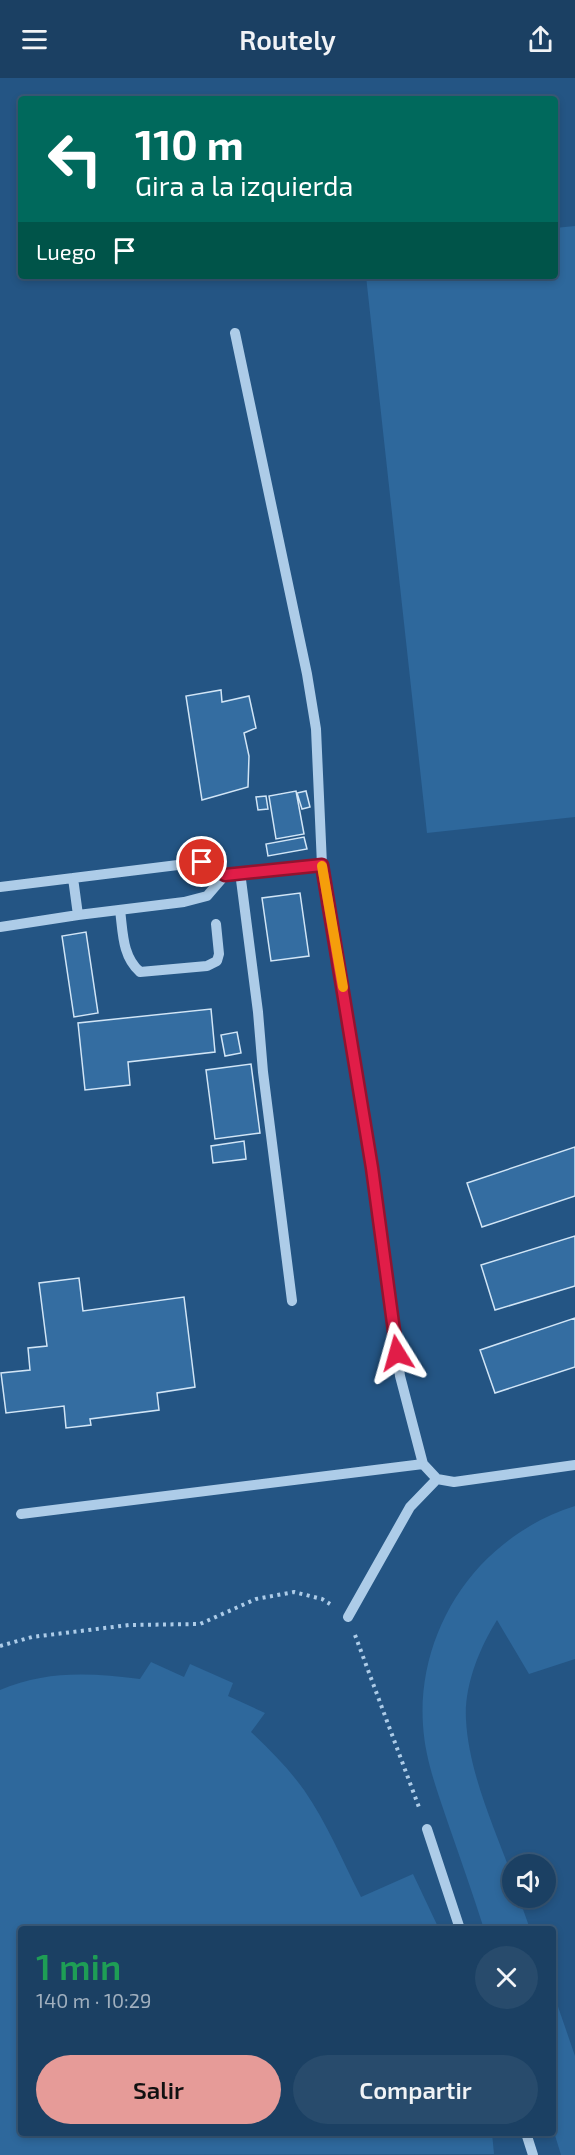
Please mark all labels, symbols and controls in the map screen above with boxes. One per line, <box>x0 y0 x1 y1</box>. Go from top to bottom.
icon: menu <box>18 23 51 56</box>
text: Routely <box>239 23 336 55</box>
icon: share <box>524 23 557 56</box>
text: 110 m <box>135 118 244 168</box>
icon: left <box>36 120 114 198</box>
text: Gira a la izquierda <box>135 169 353 201</box>
icon: arrive <box>108 234 141 267</box>
text: Luego <box>36 238 96 264</box>
pin <box>176 836 227 887</box>
icon: arrive <box>185 845 218 878</box>
position arrow <box>365 1321 429 1385</box>
map controls <box>502 1854 556 1908</box>
button: sound <box>502 1854 556 1908</box>
text: 1 min <box>36 1944 121 1987</box>
button: close <box>475 1946 538 2009</box>
text: 140 m · 10:29 <box>36 1988 151 2012</box>
button: Salir <box>36 2055 281 2124</box>
button: Compartir <box>293 2055 538 2124</box>

